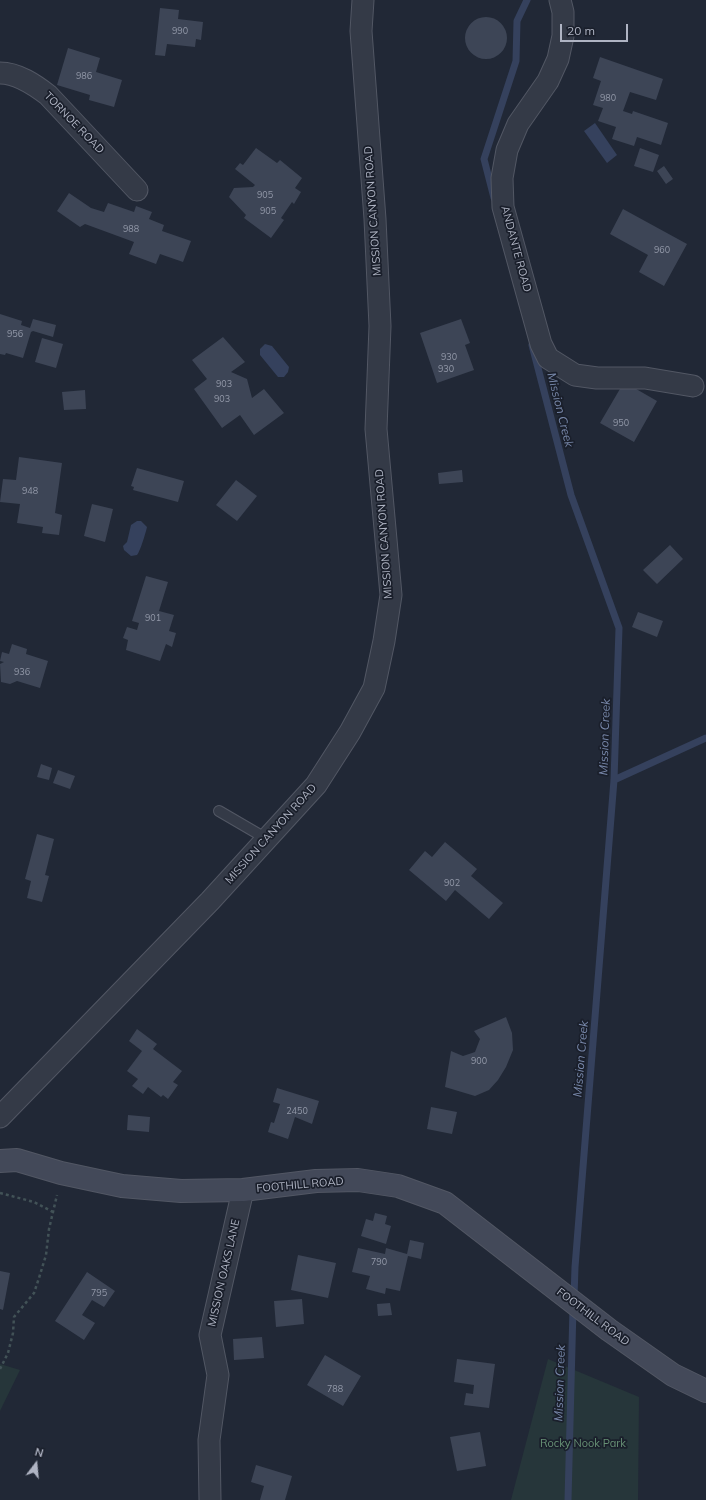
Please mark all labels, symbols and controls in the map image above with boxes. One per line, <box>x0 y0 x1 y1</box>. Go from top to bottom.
scale bar <box>562 16 630 42</box>
text: 20 m <box>567 23 595 38</box>
house number: 990 <box>172 26 188 36</box>
house number: 986 <box>76 71 92 81</box>
street label: TORNOE ROAD <box>41 89 107 157</box>
house number: 980 <box>600 93 616 103</box>
street label: MISSION CANYON ROAD <box>362 146 384 276</box>
house number: 905 <box>257 190 273 200</box>
street label: ANDANTE ROAD <box>498 204 534 294</box>
house number: 905 <box>260 206 276 216</box>
house number: 988 <box>123 224 139 234</box>
house number: 960 <box>654 245 670 255</box>
house number: 956 <box>7 329 23 339</box>
house number: 930 <box>441 352 457 362</box>
house number: 930 <box>438 364 454 374</box>
water label: Mission Creek <box>544 371 576 449</box>
house number: 903 <box>216 379 232 389</box>
house number: 903 <box>214 394 230 404</box>
house number: 950 <box>613 418 629 428</box>
street label: MISSION CANYON ROAD <box>373 469 395 599</box>
house number: 948 <box>22 486 38 496</box>
house number: 901 <box>145 613 161 623</box>
house number: 936 <box>14 667 30 677</box>
water label: Mission Creek <box>596 698 614 776</box>
street label: MISSION CANYON ROAD <box>223 781 319 887</box>
house number: 902 <box>444 878 460 888</box>
water label: Mission Creek <box>570 1020 592 1098</box>
house number: 900 <box>471 1056 487 1066</box>
house number: 2450 <box>286 1106 308 1116</box>
street label: FOOTHILL ROAD <box>256 1175 344 1195</box>
street label: MISSION OAKS LANE <box>205 1218 243 1328</box>
house number: 790 <box>371 1257 387 1267</box>
street label: FOOTHILL ROAD <box>554 1285 632 1349</box>
house number: 795 <box>91 1288 107 1298</box>
water label: Mission Creek <box>551 1344 569 1422</box>
house number: 788 <box>327 1384 343 1394</box>
park label: Rocky Nook Park <box>540 1437 626 1451</box>
north arrow <box>16 1444 56 1484</box>
text: N <box>33 1445 45 1460</box>

